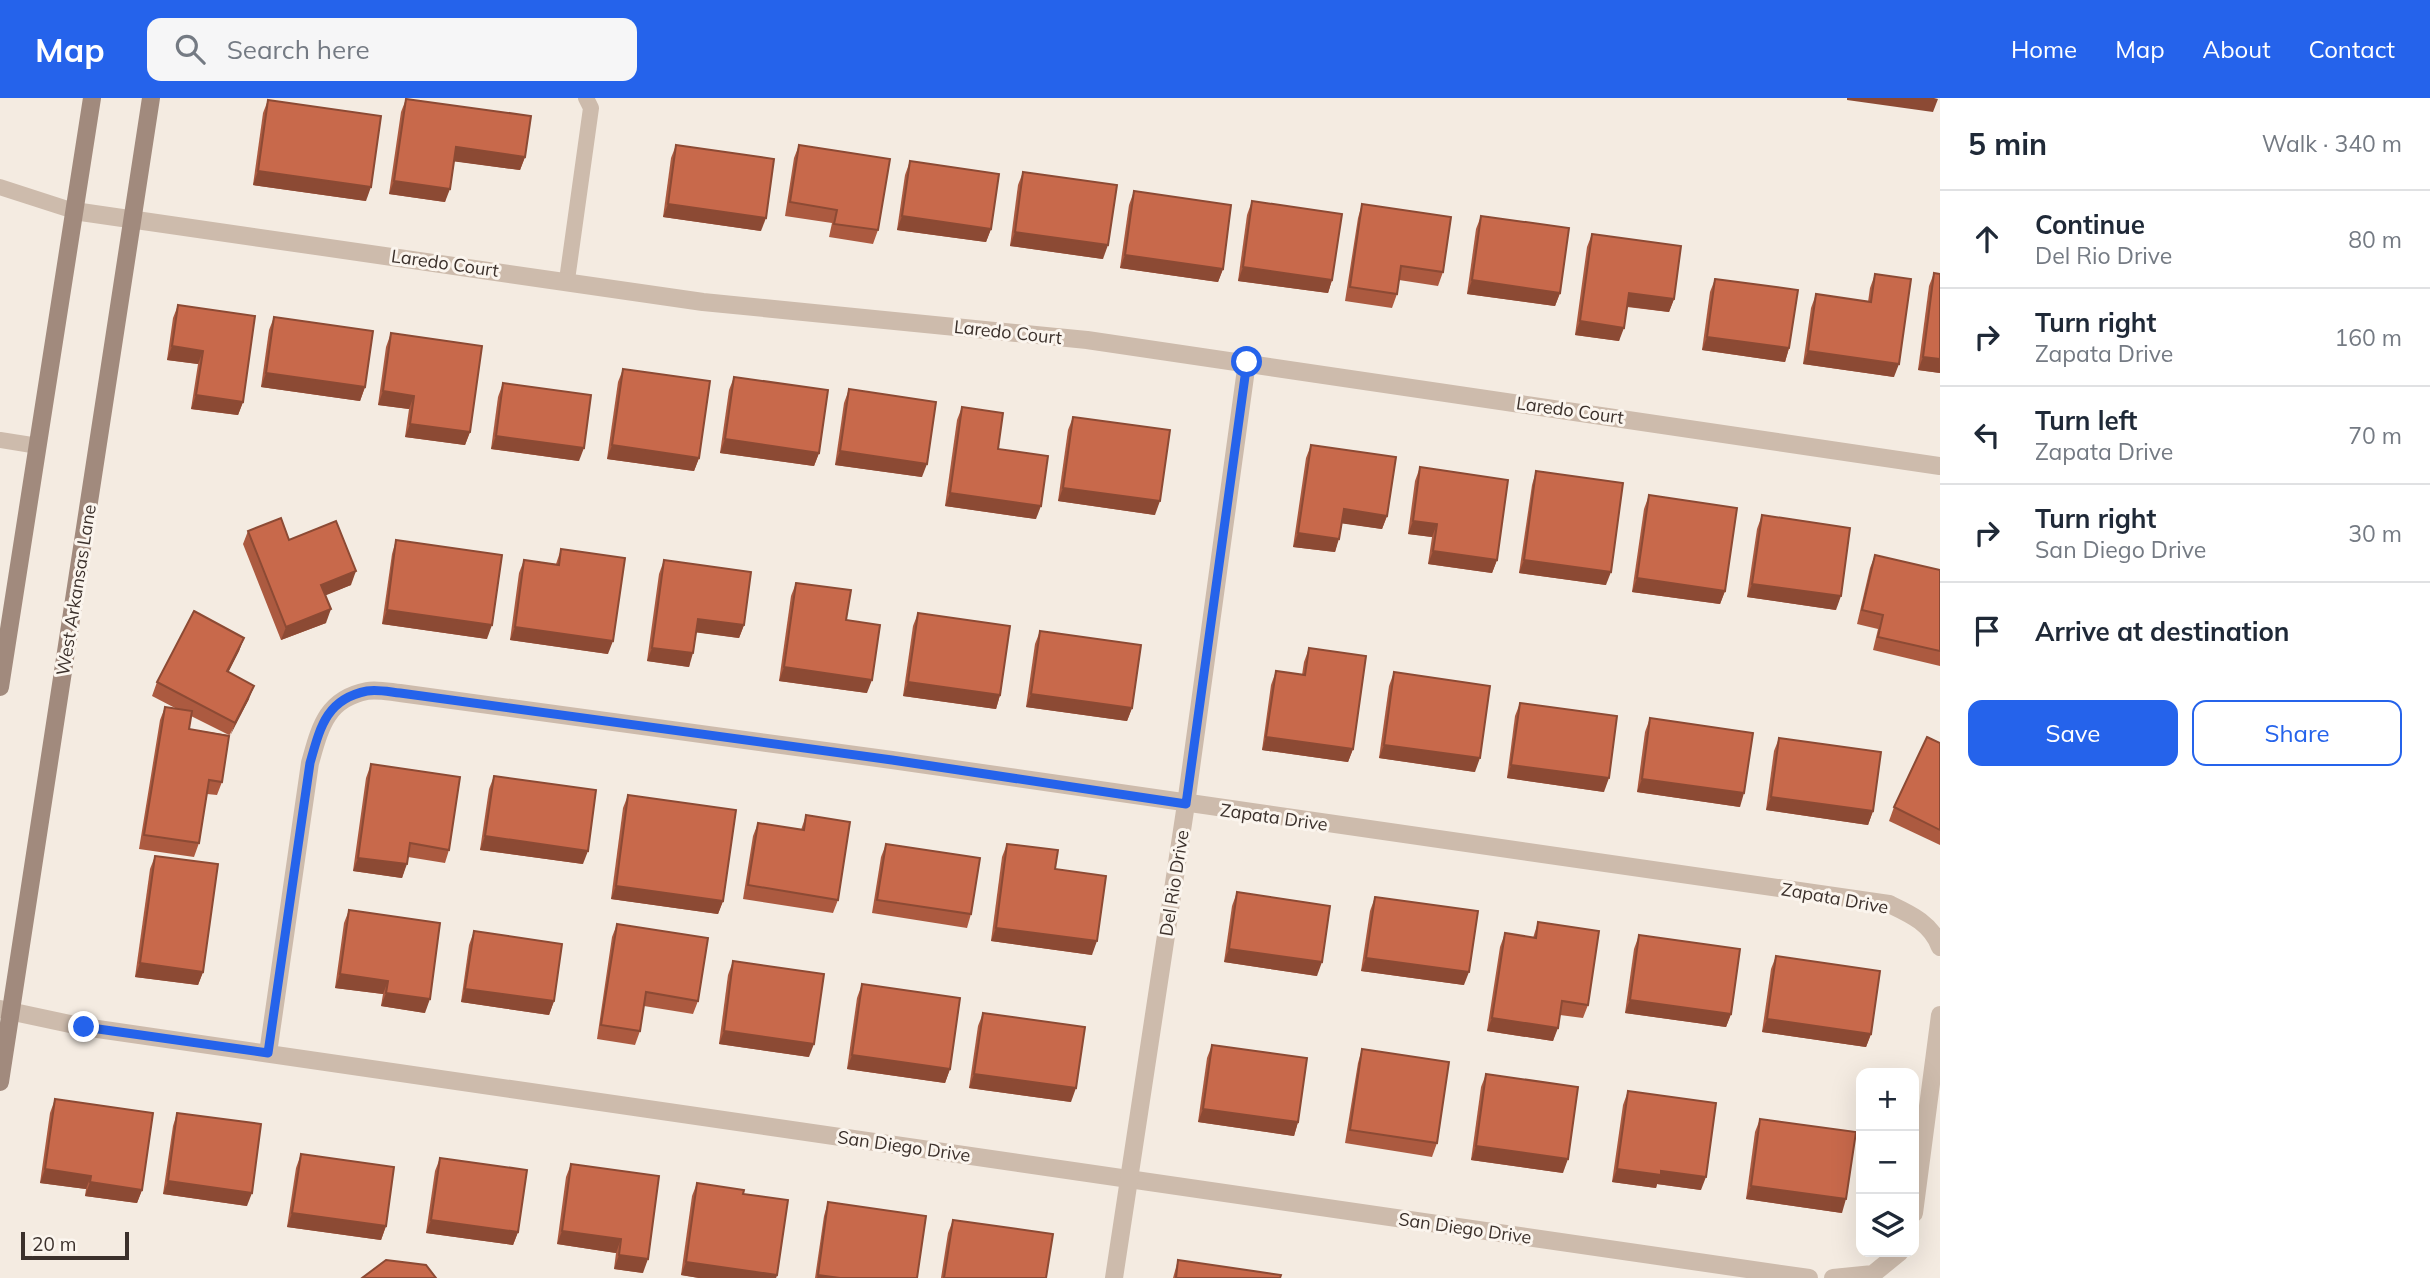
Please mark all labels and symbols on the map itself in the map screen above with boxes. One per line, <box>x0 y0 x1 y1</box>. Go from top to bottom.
street label: Laredo Court <box>390 244 500 282</box>
street label: Laredo Court <box>953 315 1063 349</box>
route start <box>1231 346 1262 377</box>
street label: Laredo Court <box>1515 391 1625 429</box>
street label: West Arkansas Lane <box>51 503 101 677</box>
street label: Zapata Drive <box>1219 798 1329 836</box>
street label: Del Rio Drive <box>1154 828 1194 938</box>
street label: Zapata Drive <box>1780 877 1890 919</box>
route end <box>68 1011 99 1042</box>
street label: San Diego Drive <box>836 1125 972 1167</box>
street label: San Diego Drive <box>1397 1207 1533 1249</box>
scale bar <box>21 1229 130 1261</box>

